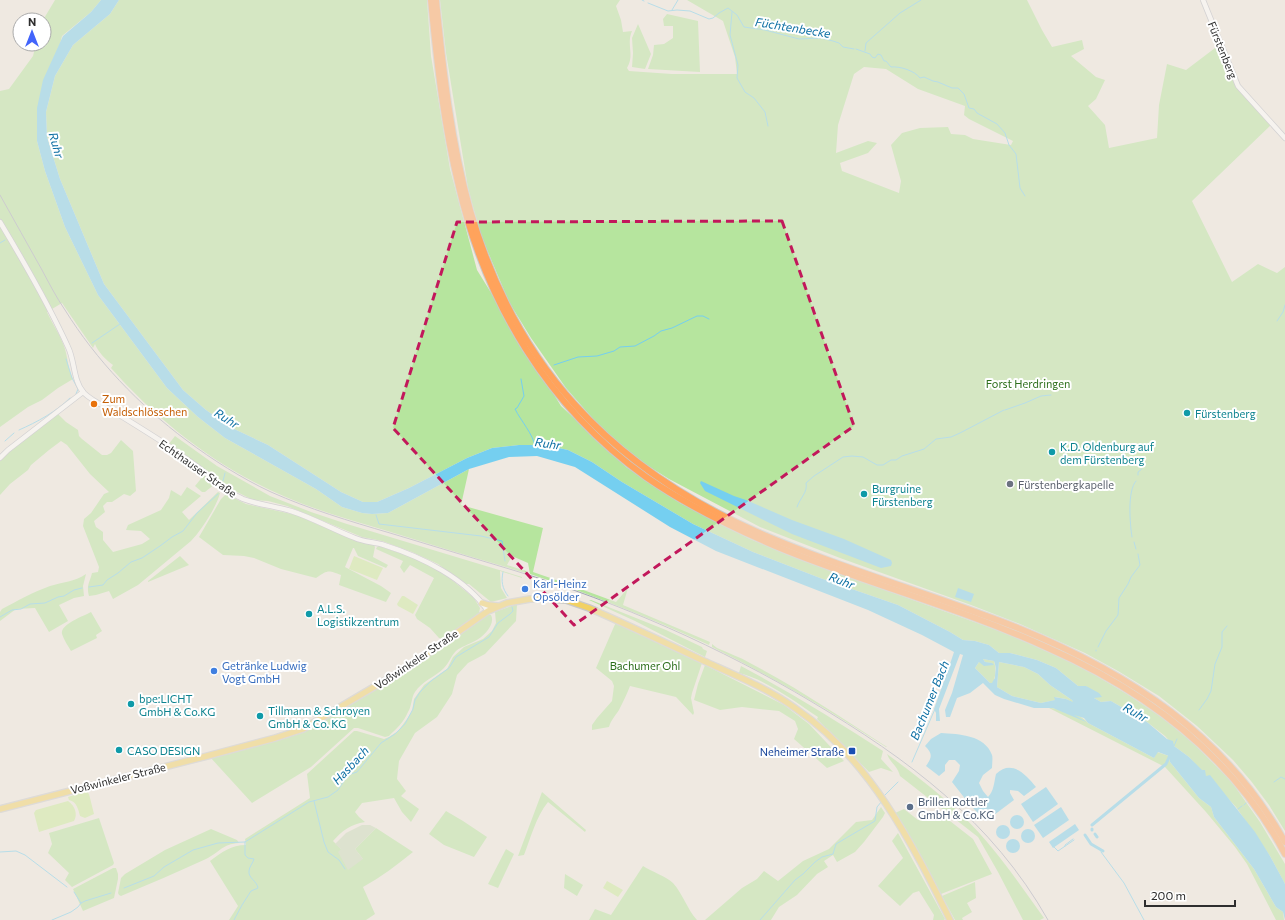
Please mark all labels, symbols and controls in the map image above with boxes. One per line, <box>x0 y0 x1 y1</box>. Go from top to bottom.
north arrow <box>12 12 52 52</box>
water label: Füchtenbecke <box>754 14 832 40</box>
text: N <box>28 15 36 28</box>
street label: Fürstenberg <box>1206 19 1240 81</box>
water label: Ruhr <box>47 130 68 161</box>
park label: Forst Herdringen <box>986 377 1070 390</box>
place label: Zum Waldschlösschen <box>102 392 187 418</box>
marker: Zum Waldschlösschen <box>89 399 99 409</box>
water label: Ruhr <box>212 405 243 432</box>
place label: Fürstenberg <box>1195 407 1256 420</box>
marker: Fürstenberg <box>1182 408 1192 418</box>
water label: Ruhr <box>534 434 563 452</box>
street label: Echthauser Straße <box>157 436 239 500</box>
place label: K.D. Oldenburg auf dem Fürstenberg <box>1060 440 1155 466</box>
marker: K.D. Oldenburg auf dem Fürstenberg <box>1047 447 1057 457</box>
place label: Fürstenbergkapelle <box>1018 478 1114 491</box>
marker: Fürstenbergkapelle <box>1005 479 1015 489</box>
place label: Burgruine Fürstenberg <box>872 482 933 508</box>
marker: Burgruine Fürstenberg <box>859 489 869 499</box>
water label: Ruhr <box>827 569 858 592</box>
place label: Karl-Heinz Opsölder <box>533 577 587 603</box>
marker: Karl-Heinz Opsölder <box>520 584 530 594</box>
place label: A.L.S. Logistikzentrum <box>317 602 399 628</box>
marker: A.L.S. Logistikzentrum <box>304 609 314 619</box>
street label: Voßwinkeler Straße <box>372 626 460 692</box>
water label: Bachumer Bach <box>907 658 951 742</box>
place label: Getränke Ludwig Vogt GmbH <box>222 659 307 685</box>
park label: Bachumer Ohl <box>610 659 680 672</box>
marker: Getränke Ludwig Vogt GmbH <box>209 666 219 676</box>
place label: bpe:LICHT GmbH & Co.KG <box>139 692 215 718</box>
marker: bpe:LICHT GmbH & Co.KG <box>126 699 136 709</box>
water label: Ruhr <box>1121 699 1152 725</box>
place label: Tillmann & Schroyen GmbH & Co. KG <box>268 704 370 730</box>
marker: Tillmann & Schroyen GmbH & Co. KG <box>255 711 265 721</box>
water label: Hasbach <box>329 743 371 787</box>
place label: CASO DESIGN <box>127 744 200 757</box>
marker: CASO DESIGN <box>114 745 124 755</box>
place label: Neheimer Straße <box>760 745 844 758</box>
marker: Neheimer Straße <box>847 746 857 756</box>
street label: Voßwinkeler Straße <box>69 760 167 796</box>
place label: Brillen Rottler GmbH & Co.KG <box>918 795 994 821</box>
marker: Brillen Rottler GmbH & Co.KG <box>905 802 915 812</box>
scale bar <box>1145 882 1235 908</box>
text: 200 m <box>1151 888 1186 902</box>

